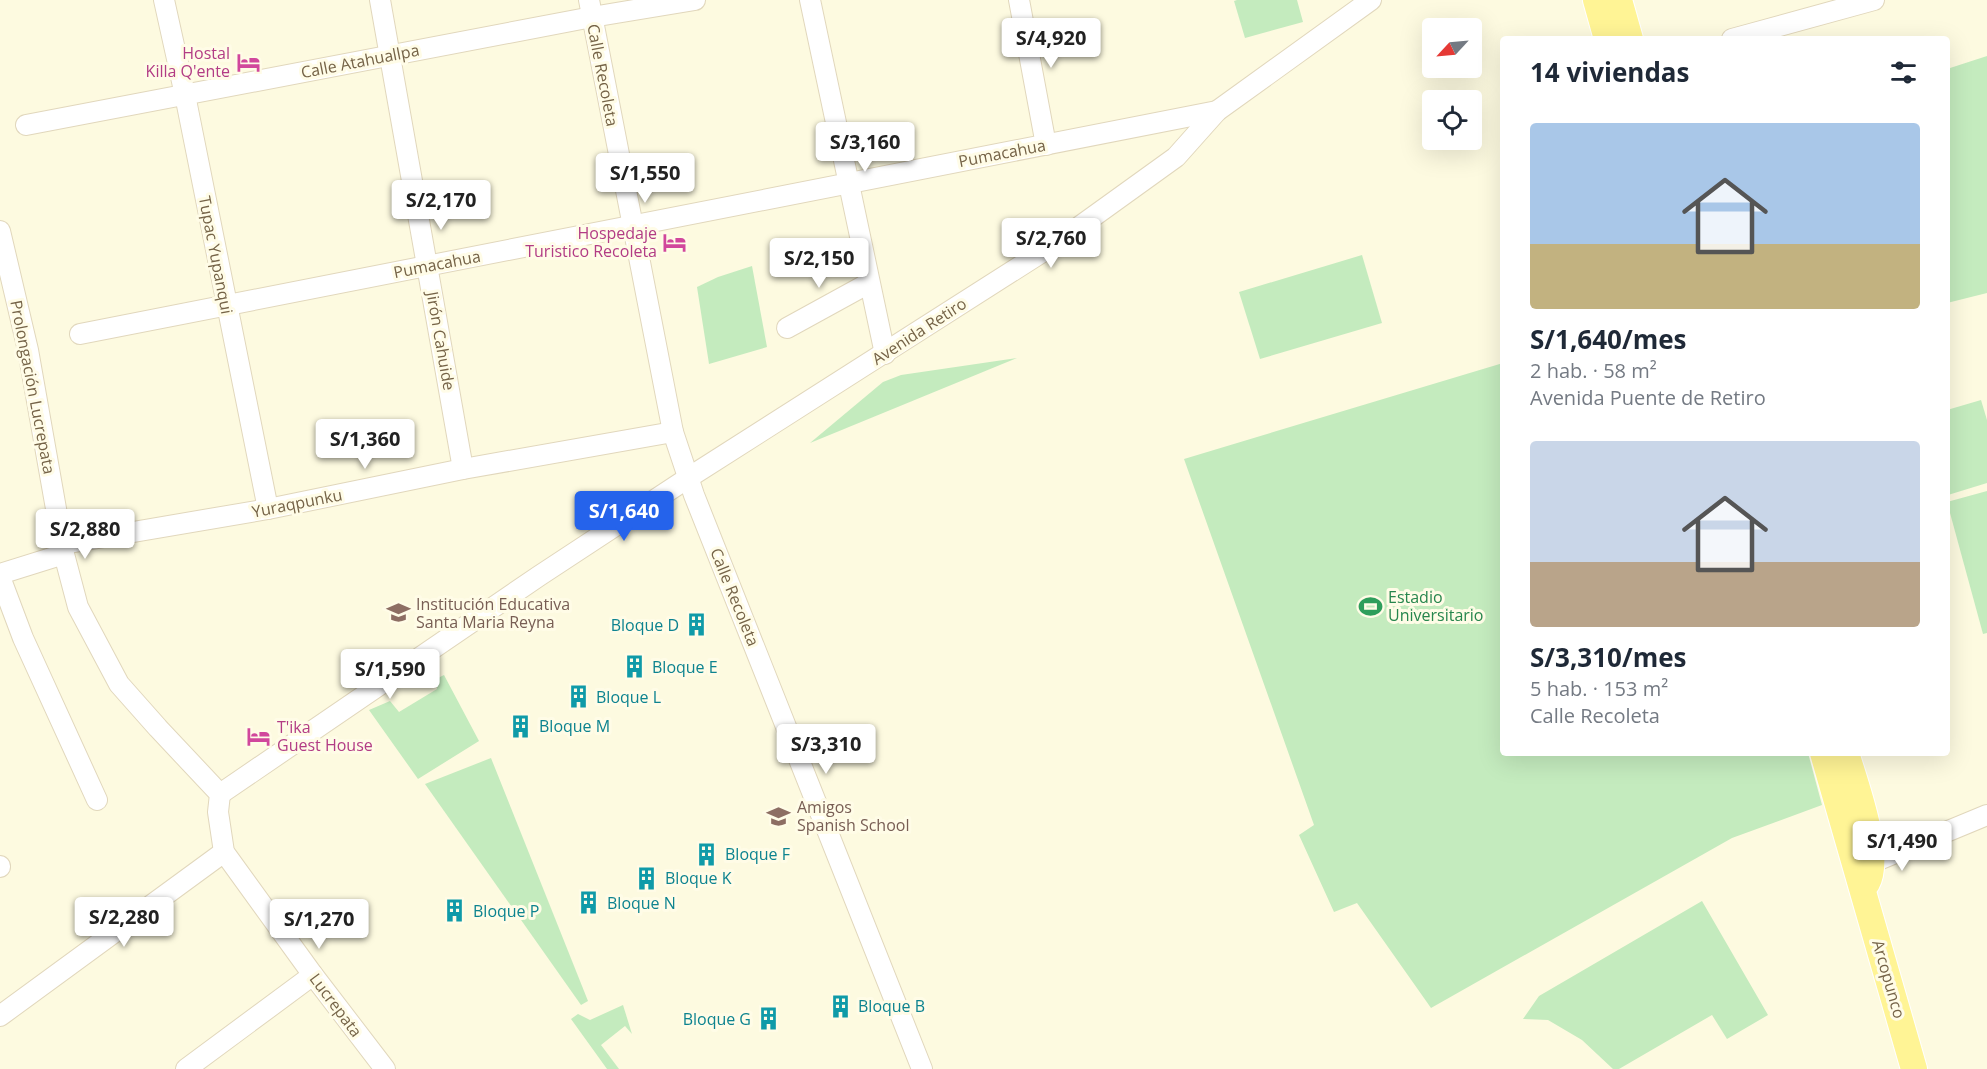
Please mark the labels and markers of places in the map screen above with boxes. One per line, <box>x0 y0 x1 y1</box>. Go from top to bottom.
pin: S/4,920 <box>996 18 1106 69</box>
place label: Hostal Killa Q'ente <box>146 42 230 82</box>
hotel icon: Hostal Killa Q'ente <box>235 49 261 75</box>
pin: S/3,160 <box>810 122 920 173</box>
pin: S/1,550 <box>590 153 700 204</box>
pin: S/2,170 <box>386 180 496 231</box>
pin: S/2,760 <box>996 218 1106 269</box>
place label: Hospedaje Turistico Recoleta <box>525 222 657 262</box>
hotel icon: Hospedaje Turistico Recoleta <box>662 229 688 255</box>
pin: S/2,150 <box>764 238 874 289</box>
pin: S/1,360 <box>310 419 420 470</box>
pin: S/1,640 <box>569 491 679 542</box>
pin: S/2,880 <box>30 509 140 560</box>
place label: Estadio Universitario <box>1388 586 1484 626</box>
place label: Institución Educativa Santa Maria Reyna <box>416 593 570 633</box>
sports icon: Estadio Universitario <box>1357 593 1383 619</box>
school or university icon: Institución Educativa Santa Maria Reyna <box>385 600 411 626</box>
building icon: Bloque D <box>684 612 710 638</box>
place label: Bloque D <box>611 614 679 636</box>
pin: S/1,590 <box>335 649 445 700</box>
building icon: Bloque E <box>621 654 647 680</box>
place label: Bloque E <box>652 656 718 678</box>
building icon: Bloque L <box>565 684 591 710</box>
place label: Bloque L <box>596 686 661 708</box>
building icon: Bloque M <box>508 713 534 739</box>
place label: Bloque M <box>539 715 610 737</box>
place label: T'ika Guest House <box>277 716 373 756</box>
hotel icon: T'ika Guest House <box>246 723 272 749</box>
pin: S/3,310 <box>771 724 881 775</box>
place label: Amigos Spanish School <box>797 796 909 836</box>
school or university icon: Amigos Spanish School <box>766 803 792 829</box>
pin: S/1,490 <box>1847 821 1957 872</box>
building icon: Bloque F <box>694 841 720 867</box>
place label: Bloque F <box>725 843 790 865</box>
building icon: Bloque K <box>634 865 660 891</box>
place label: Bloque K <box>665 867 732 889</box>
building icon: Bloque N <box>576 890 602 916</box>
place label: Bloque N <box>607 892 676 914</box>
pin: S/2,280 <box>69 897 179 948</box>
building icon: Bloque P <box>442 898 468 924</box>
pin: S/1,270 <box>264 899 374 950</box>
place label: Bloque P <box>473 900 539 922</box>
building icon: Bloque B <box>827 993 853 1019</box>
place label: Bloque B <box>858 995 925 1017</box>
building icon: Bloque G <box>756 1006 782 1032</box>
place label: Bloque G <box>683 1008 751 1030</box>

